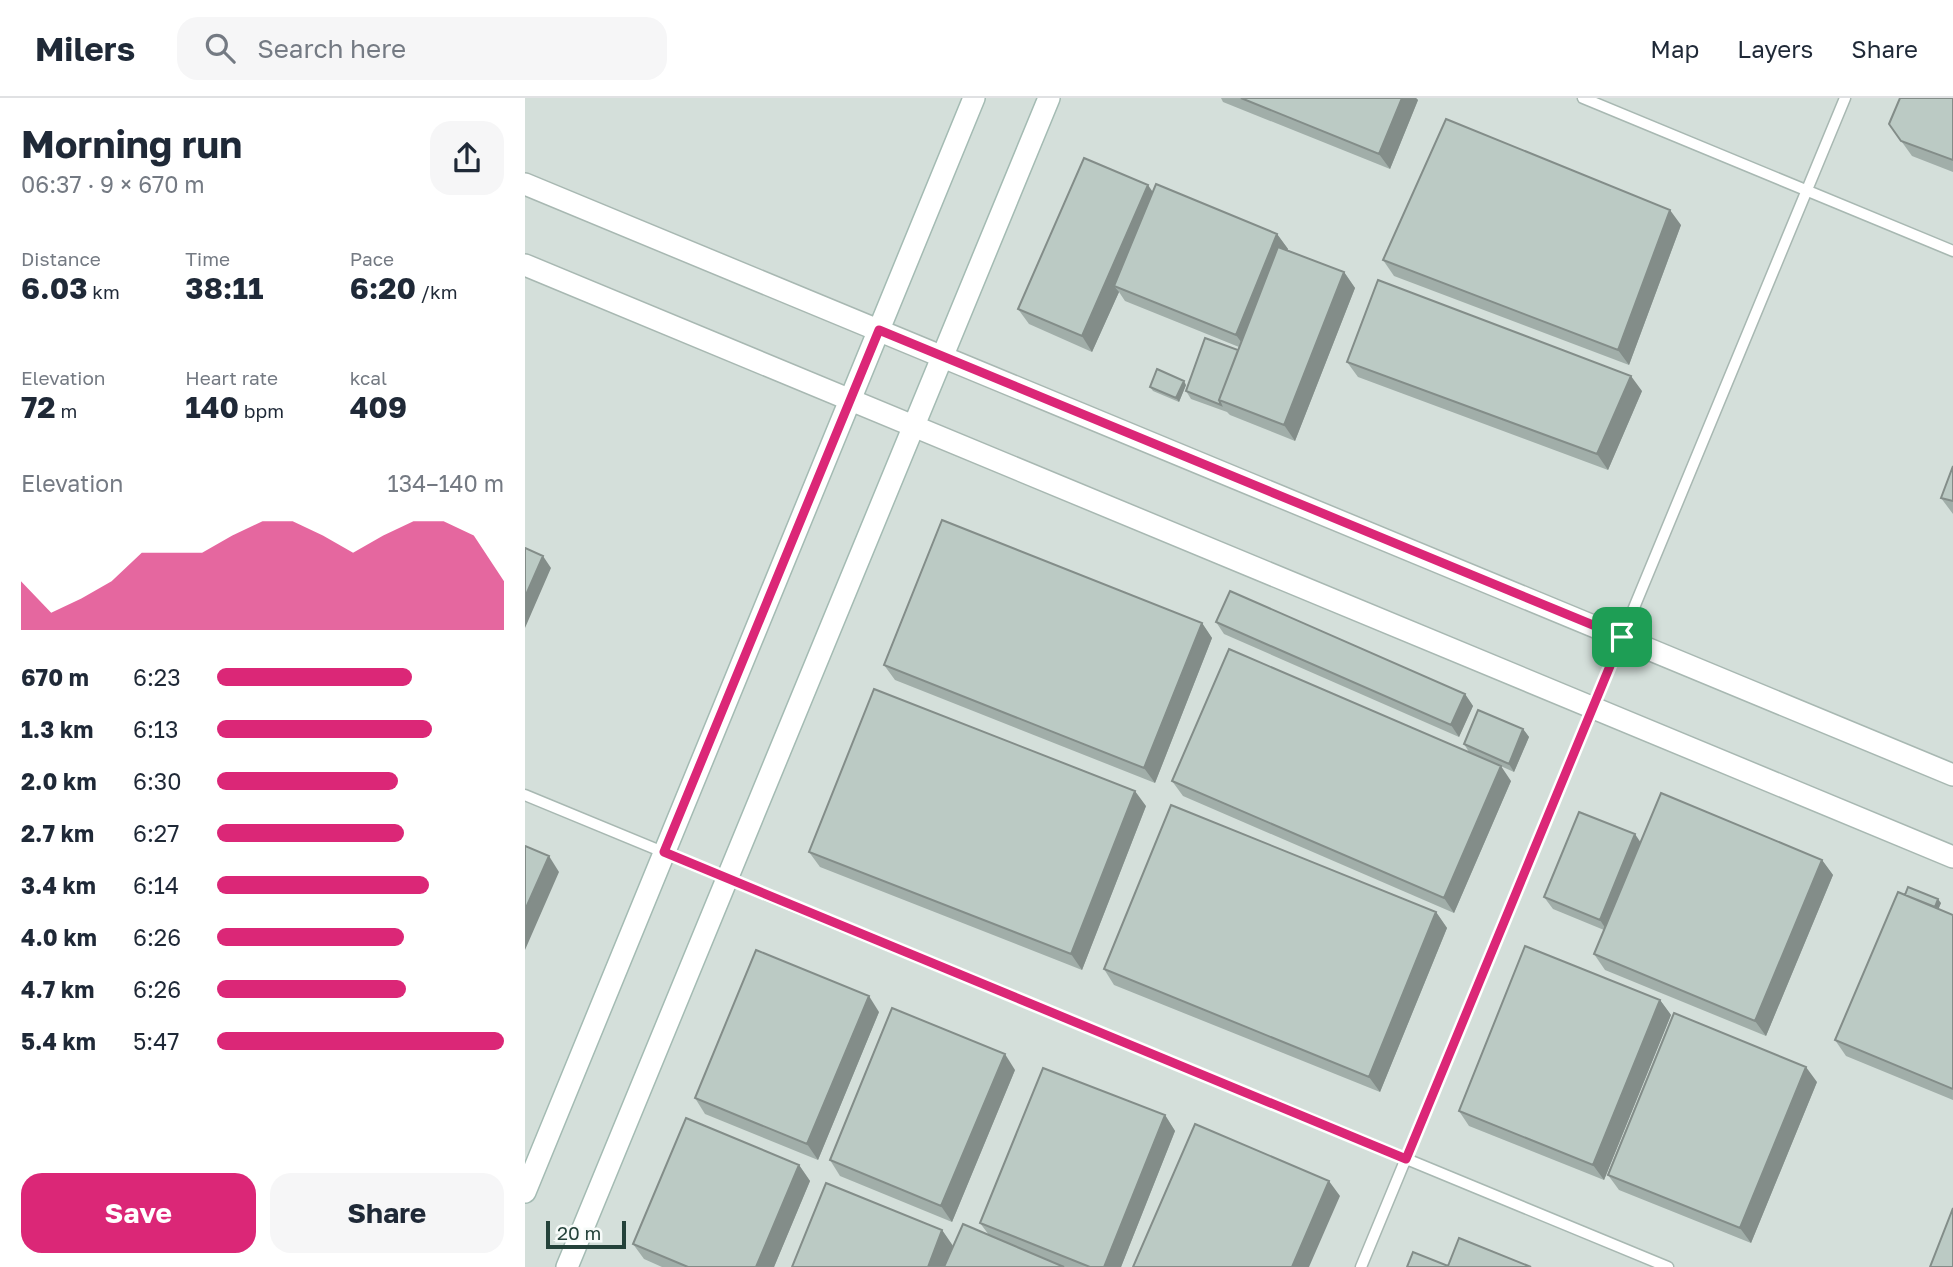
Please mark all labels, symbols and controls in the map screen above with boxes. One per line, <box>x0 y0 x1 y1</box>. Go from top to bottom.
search box <box>177 17 667 80</box>
text: Milers <box>35 29 135 68</box>
icon: search <box>201 29 239 67</box>
text: Search here <box>257 33 406 64</box>
text: Map <box>1650 34 1699 63</box>
text: Layers <box>1737 34 1813 63</box>
text: Share <box>1851 34 1918 63</box>
text: Morning run <box>21 121 242 166</box>
button: share <box>430 121 504 195</box>
text: 06:37 · 9 × 670 m <box>21 170 205 198</box>
text: Distance <box>21 247 101 270</box>
text: Time <box>185 247 230 270</box>
text: Pace <box>350 247 394 270</box>
text: 6.03 <box>21 270 87 306</box>
text: 38:11 <box>185 270 263 306</box>
text: 6:20 <box>350 270 416 306</box>
text: km <box>87 280 120 303</box>
text: /km <box>416 280 458 303</box>
text: Elevation <box>21 366 106 389</box>
text: Heart rate <box>185 366 278 389</box>
text: kcal <box>350 366 387 389</box>
text: 72 <box>21 389 56 425</box>
text: 140 <box>185 389 239 425</box>
text: 409 <box>350 389 407 425</box>
text: m <box>56 399 77 422</box>
text: bpm <box>239 399 284 422</box>
text: Elevation <box>21 469 123 497</box>
text: 134–140 m <box>388 469 504 497</box>
pin <box>1592 607 1652 667</box>
icon: arrive <box>1603 618 1641 656</box>
text: 670 m <box>21 663 89 691</box>
text: 6:23 <box>133 663 181 691</box>
text: 1.3 km <box>21 715 93 743</box>
text: 6:13 <box>133 715 178 743</box>
text: 2.0 km <box>21 767 97 795</box>
text: 6:30 <box>133 767 182 795</box>
text: 2.7 km <box>21 819 94 847</box>
text: 6:27 <box>133 819 179 847</box>
text: 3.4 km <box>21 871 96 899</box>
text: 6:14 <box>133 871 179 899</box>
text: 4.0 km <box>21 923 97 951</box>
text: 6:26 <box>133 923 181 951</box>
text: 4.7 km <box>21 975 95 1003</box>
text: 6:26 <box>133 975 181 1003</box>
text: 5.4 km <box>21 1027 96 1055</box>
text: 5:47 <box>133 1027 179 1055</box>
button: Save <box>21 1173 256 1253</box>
button: Share <box>270 1173 504 1253</box>
scale bar <box>546 1218 627 1250</box>
text: 20 m <box>557 1221 601 1244</box>

